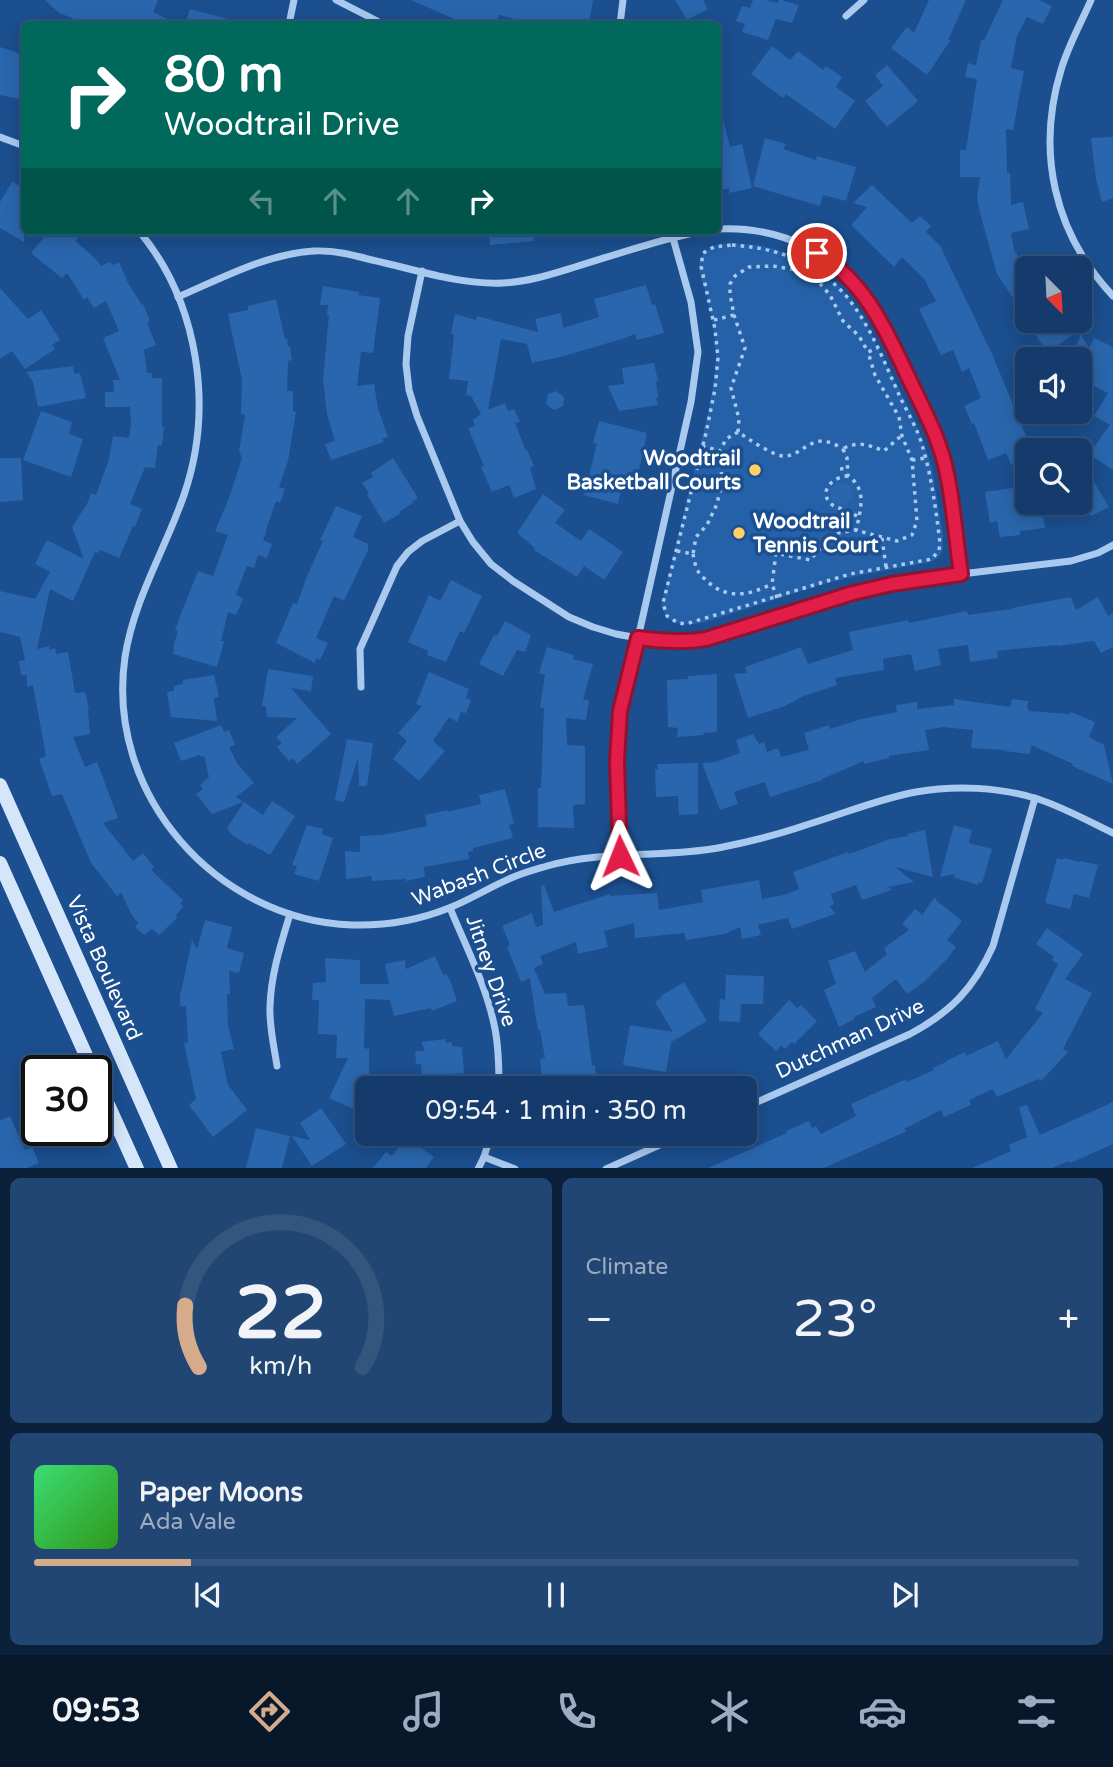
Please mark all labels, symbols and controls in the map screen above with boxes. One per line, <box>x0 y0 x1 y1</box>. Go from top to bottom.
text: 80 m <box>164 46 283 105</box>
icon: right <box>49 49 140 140</box>
text: Woodtrail Drive <box>164 106 400 144</box>
icon: left <box>243 182 281 220</box>
icon: ahead <box>316 182 354 220</box>
icon: ahead <box>389 182 427 220</box>
icon: right <box>462 182 500 220</box>
pin <box>787 223 847 283</box>
icon: arrive <box>798 234 836 272</box>
north arrow <box>1015 256 1092 332</box>
map controls <box>1015 256 1092 515</box>
button: sound <box>1015 347 1092 424</box>
button: search <box>1015 438 1092 515</box>
place label: Woodtrail Basketball Courts <box>566 446 741 495</box>
marker: Woodtrail Basketball Courts <box>747 462 763 478</box>
place label: Woodtrail Tennis Court <box>752 509 879 558</box>
marker: Woodtrail Tennis Court <box>731 525 747 541</box>
position arrow <box>583 819 657 893</box>
street label: Wabash Circle <box>408 838 550 912</box>
street label: Vista Boulevard <box>61 892 147 1044</box>
street label: Jitney Drive <box>460 912 522 1030</box>
street label: Dutchman Drive <box>772 994 928 1084</box>
speed limit sign: 30 <box>21 1055 112 1146</box>
text: 09:54 · 1 min · 350 m <box>425 1095 687 1126</box>
text: Climate <box>586 1253 668 1281</box>
text: 22 <box>235 1270 326 1358</box>
text: 23° <box>793 1288 878 1351</box>
text: − <box>586 1297 613 1343</box>
text: + <box>1058 1297 1079 1343</box>
text: km/h <box>249 1350 312 1380</box>
text: Paper Moons <box>139 1477 303 1508</box>
text: Ada Vale <box>139 1508 236 1536</box>
icon: previous <box>189 1576 227 1614</box>
icon: pause <box>537 1576 575 1614</box>
icon: next <box>886 1576 924 1614</box>
icon: directions <box>245 1687 294 1736</box>
icon: music <box>399 1687 448 1736</box>
icon: phone <box>552 1687 601 1736</box>
icon: climate <box>705 1687 754 1736</box>
icon: car <box>858 1687 907 1736</box>
icon: filters <box>1012 1687 1061 1736</box>
text: 09:53 <box>52 1692 141 1730</box>

